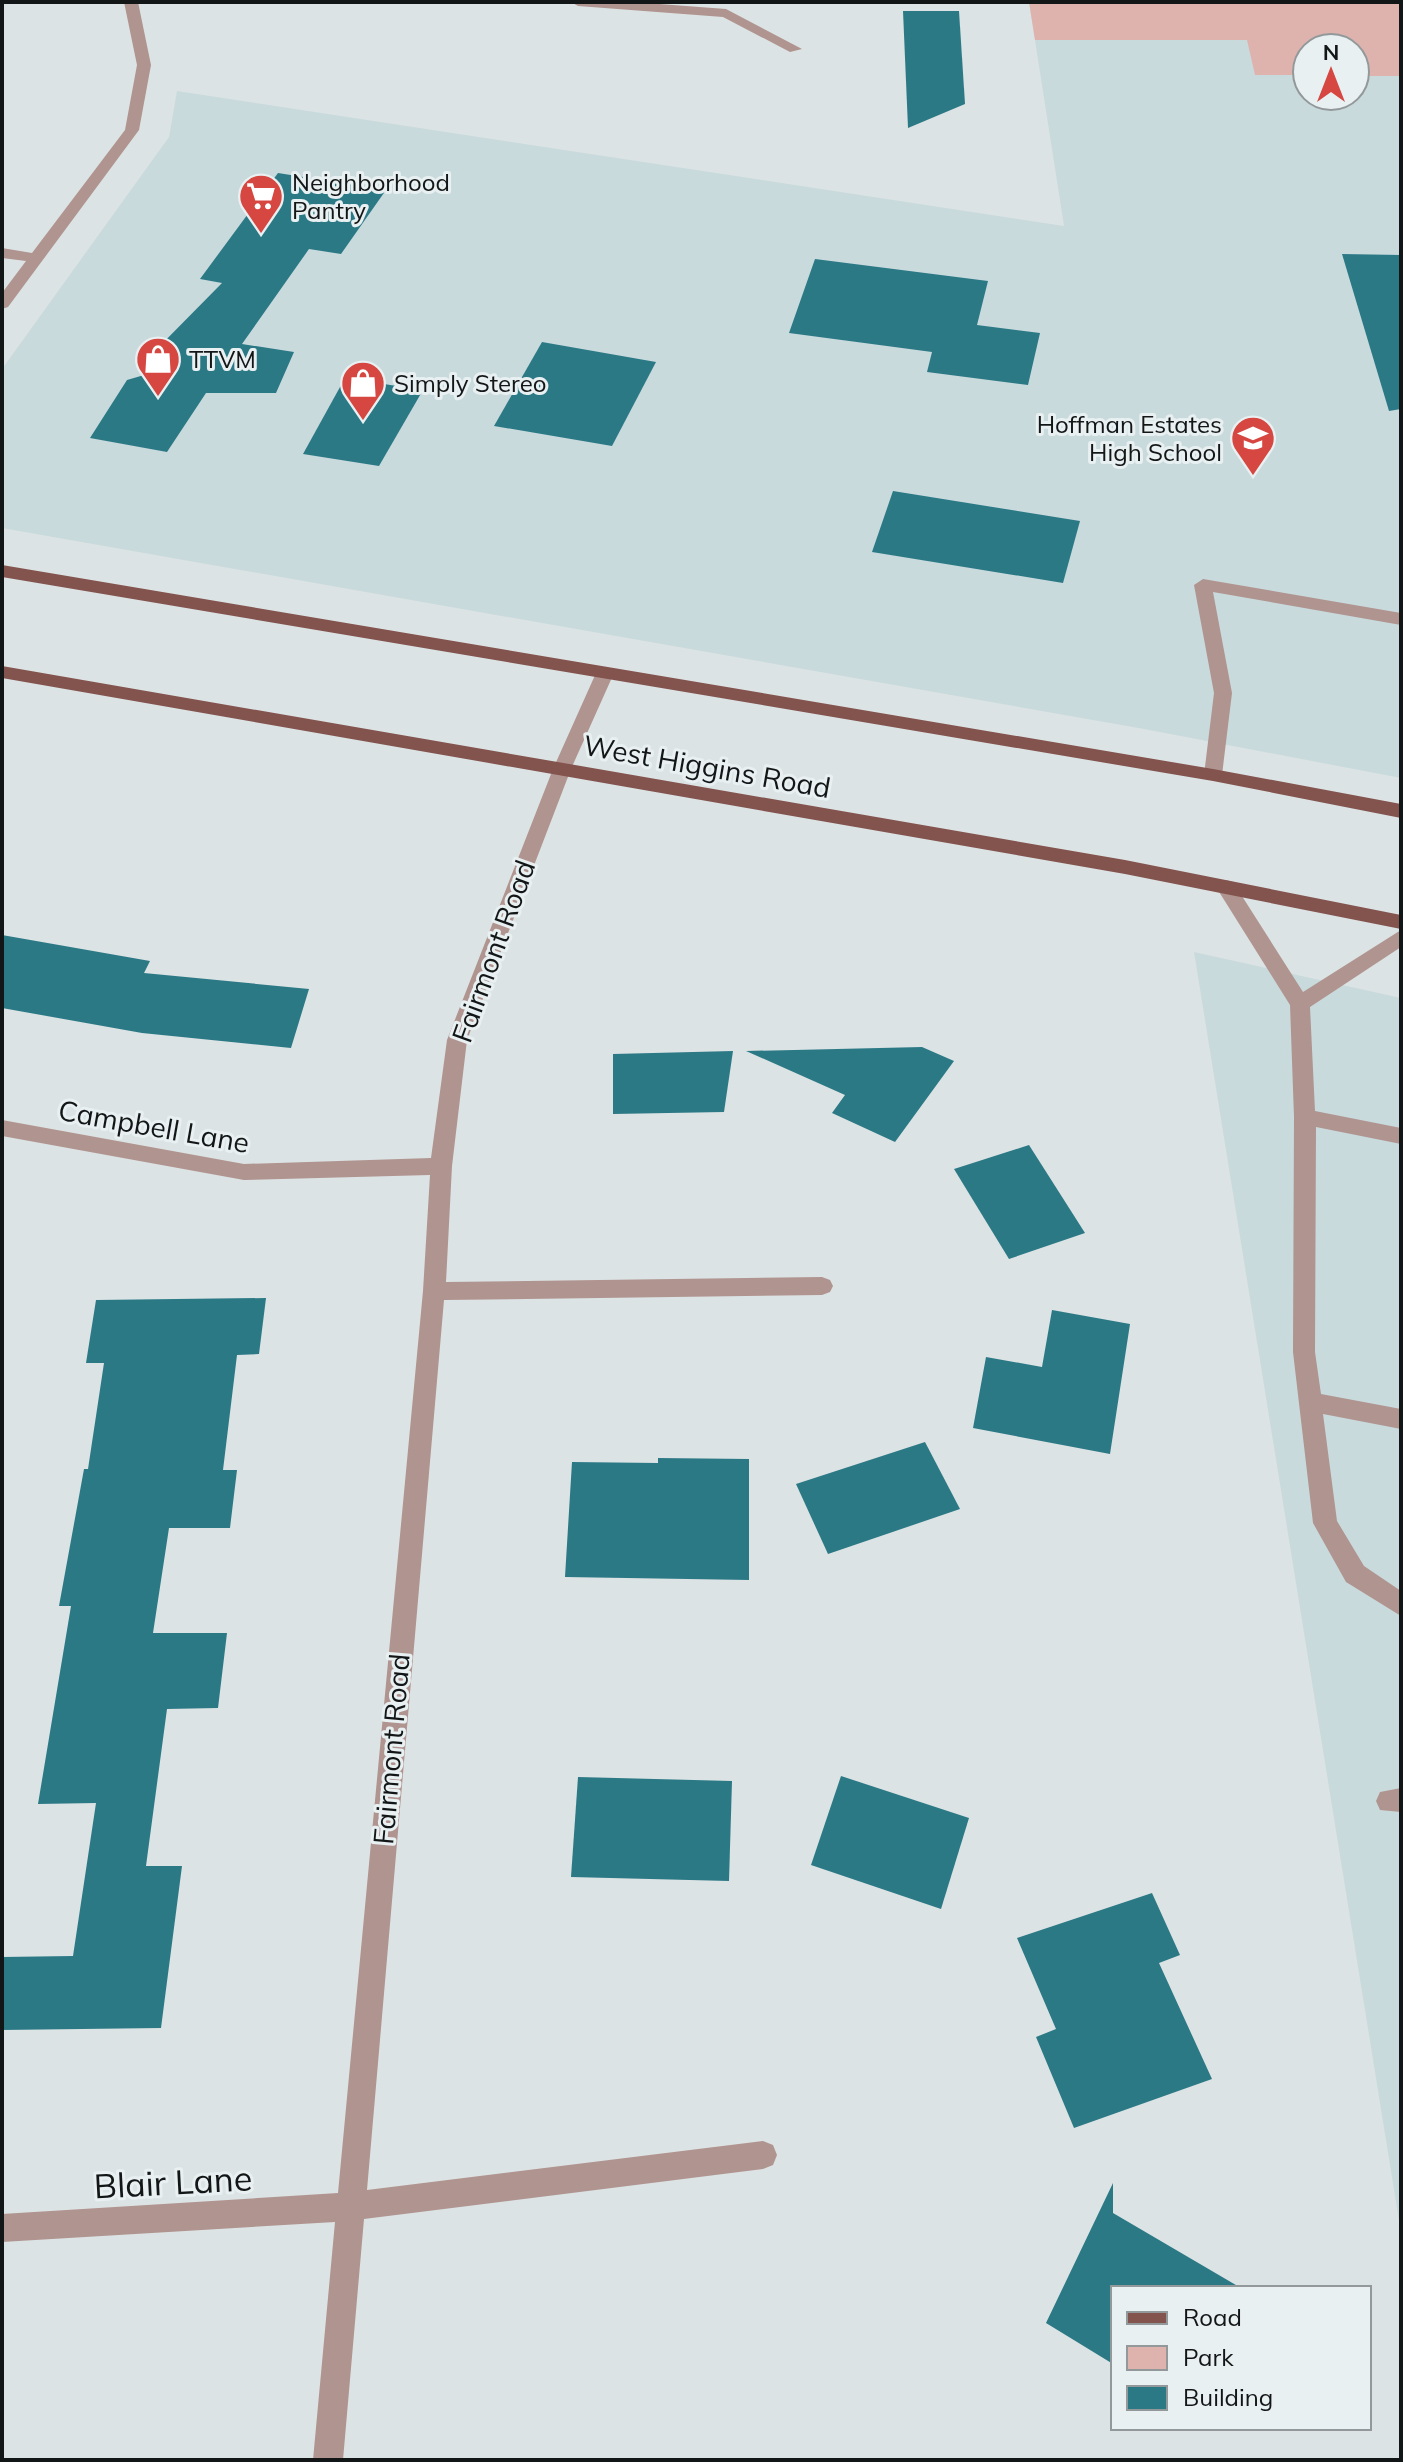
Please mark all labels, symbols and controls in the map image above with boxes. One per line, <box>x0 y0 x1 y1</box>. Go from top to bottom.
north arrow <box>1291 32 1371 112</box>
text: N <box>1323 38 1339 66</box>
place label: Neighborhood Pantry <box>292 167 450 225</box>
supermarket icon: Neighborhood Pantry <box>237 172 285 235</box>
shop icon: TTVM <box>134 335 182 398</box>
place label: TTVM <box>189 344 256 374</box>
shop icon: Simply Stereo <box>339 359 387 422</box>
place label: Simply Stereo <box>394 368 546 398</box>
place label: Hoffman Estates High School <box>1037 409 1222 467</box>
school or university icon: Hoffman Estates High School <box>1229 414 1277 477</box>
street label: West Higgins Road <box>581 727 833 805</box>
street label: Fairmont Road <box>444 855 542 1047</box>
street label: Campbell Lane <box>56 1092 252 1160</box>
street label: Fairmont Road <box>365 1652 417 1846</box>
street label: Blair Lane <box>93 2156 253 2208</box>
legend <box>1111 2286 1371 2430</box>
text: Road <box>1183 2302 1242 2332</box>
text: Park <box>1183 2342 1234 2372</box>
text: Building <box>1183 2382 1273 2412</box>

